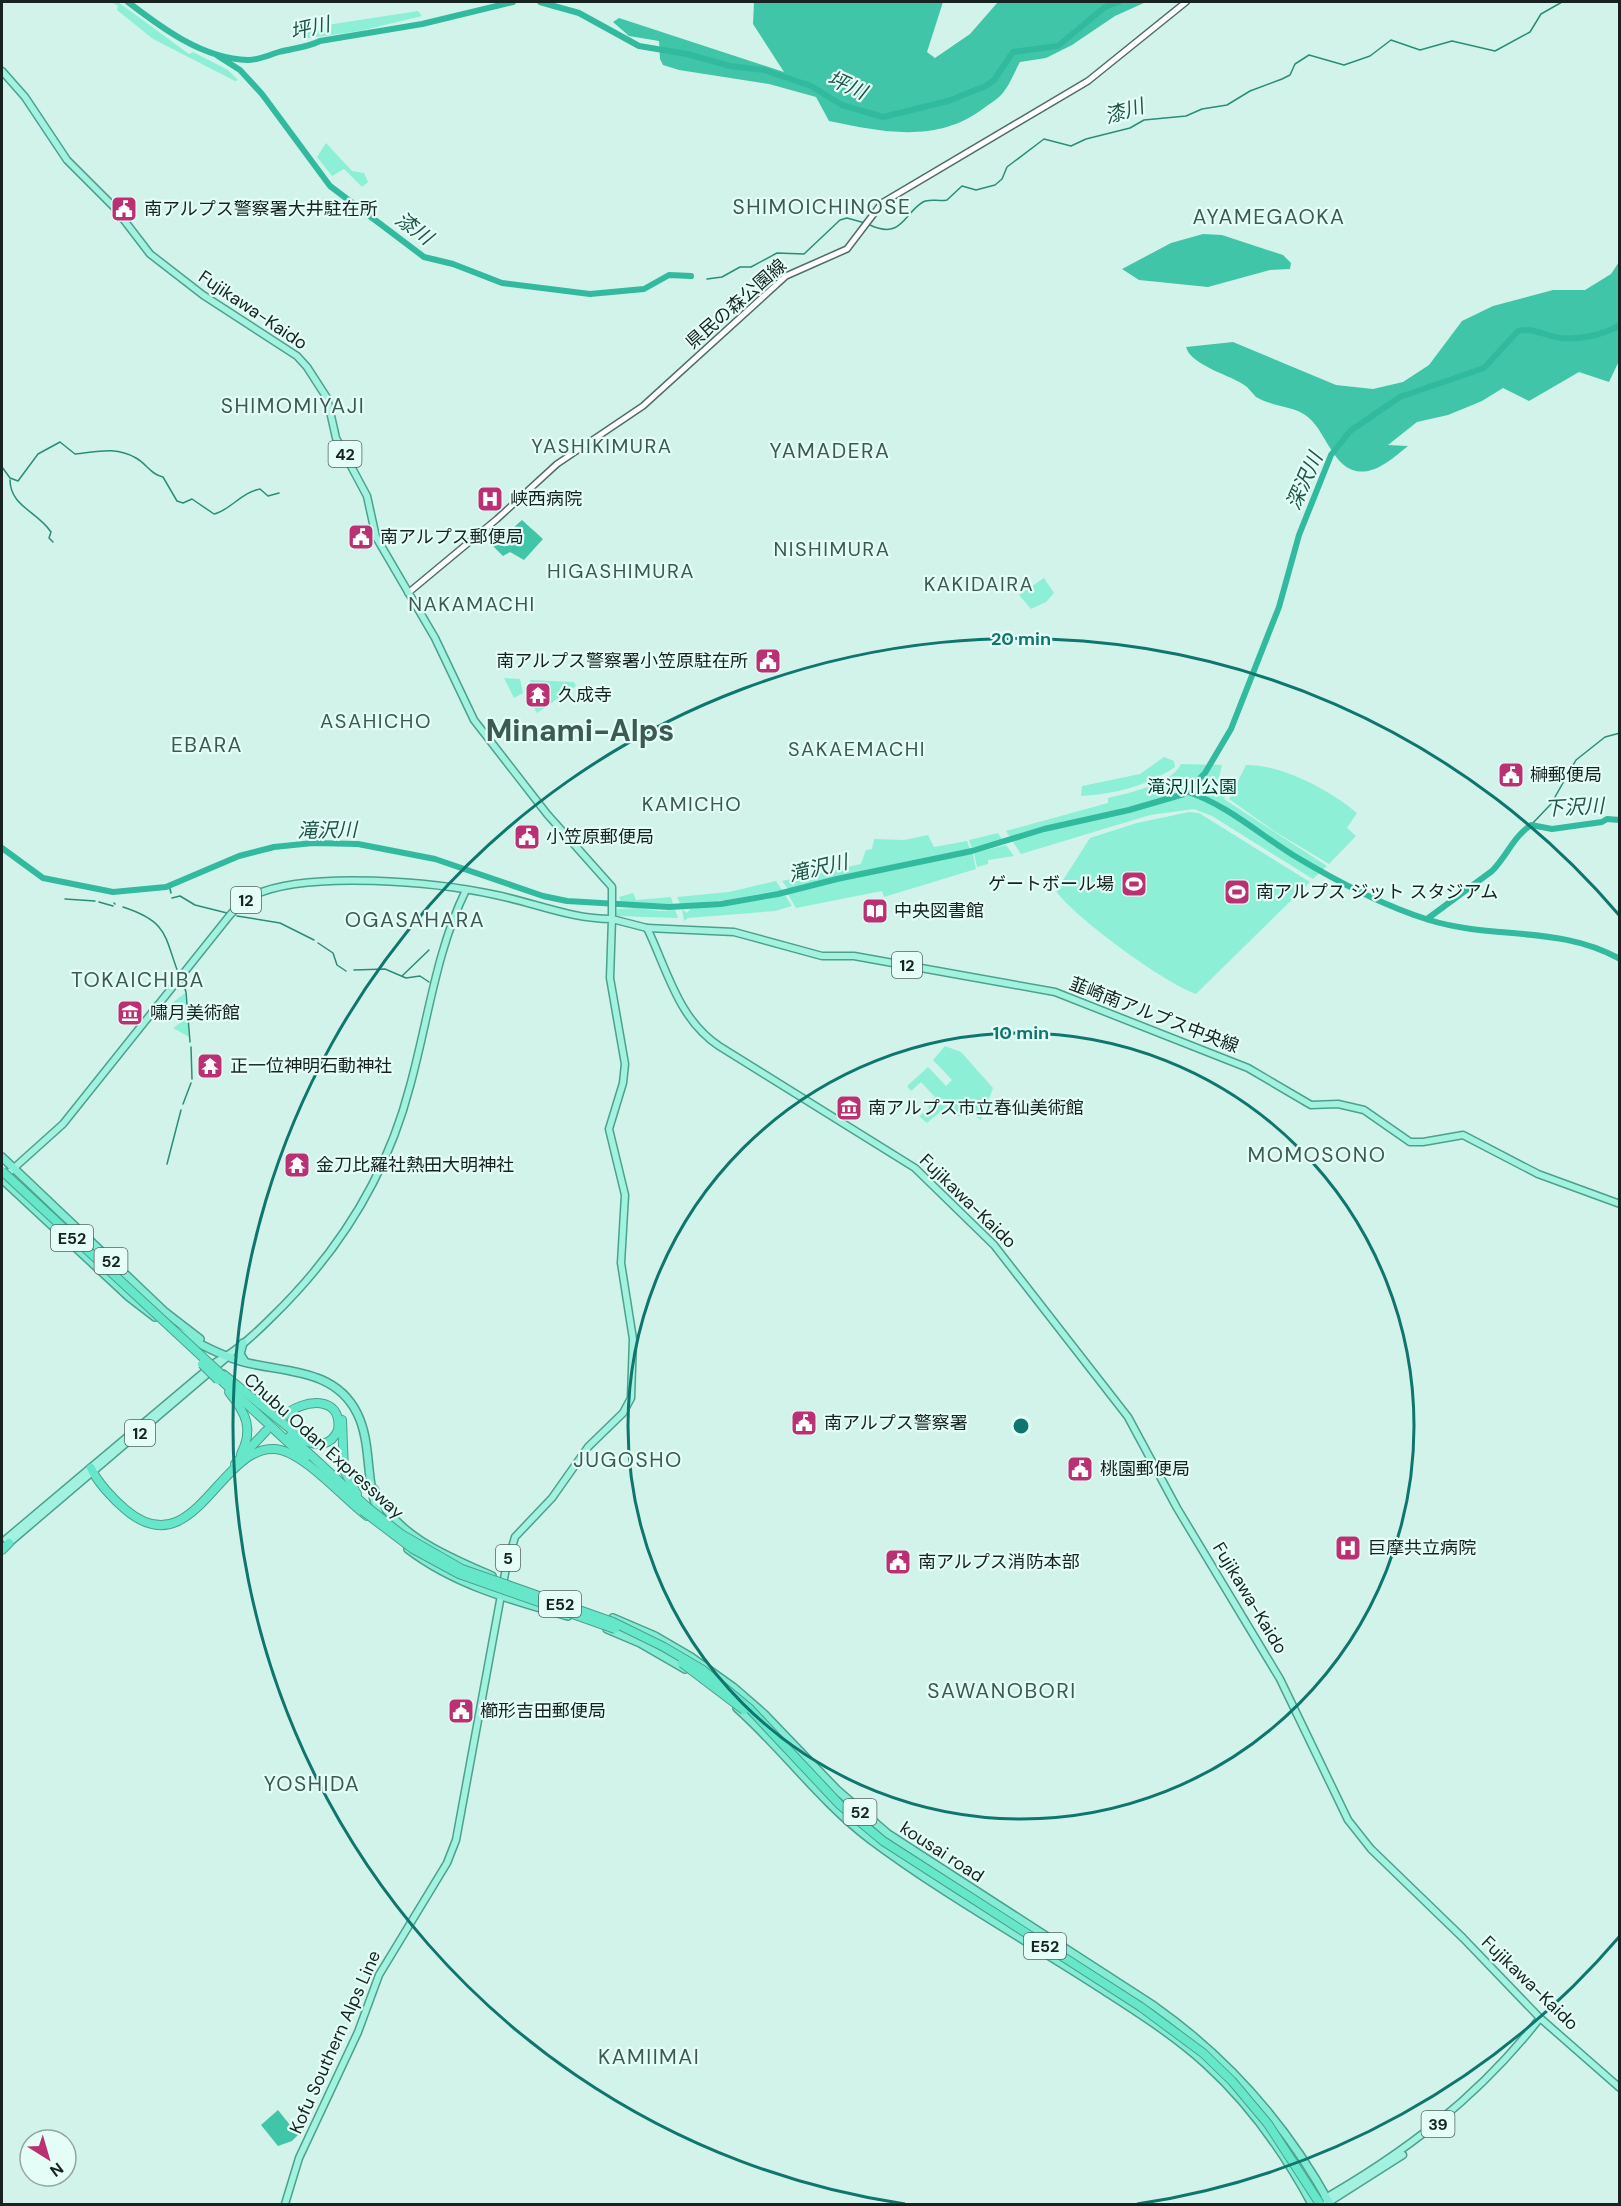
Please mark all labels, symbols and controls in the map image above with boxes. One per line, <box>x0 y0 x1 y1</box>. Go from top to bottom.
water label: 坪川 <box>288 10 334 45</box>
water label: 坪川 <box>823 65 872 106</box>
water label: 漆川 <box>1101 92 1149 129</box>
district label: SHIMOICHINOSE <box>733 193 911 221</box>
public building icon: 南アルプス警察署大井駐在所 <box>109 194 139 224</box>
place label: 南アルプス警察署大井駐在所 <box>144 197 378 221</box>
district label: AYAMEGAOKA <box>1192 203 1346 231</box>
water label: 漆川 <box>390 206 439 251</box>
street label: 県民の森公園線 <box>681 254 791 354</box>
street label: Fujikawa-Kaido <box>194 265 312 355</box>
district label: SHIMOMIYAJI <box>221 392 365 420</box>
district label: YASHIKIMURA <box>531 433 673 459</box>
district label: YAMADERA <box>770 437 890 465</box>
road number: 42 <box>328 441 362 467</box>
water label: 深沢川 <box>1280 446 1329 514</box>
hospital icon: 峡西病院 <box>475 484 505 514</box>
place label: 峡西病院 <box>510 487 582 511</box>
public building icon: 南アルプス郵便局 <box>346 522 376 552</box>
place label: 南アルプス郵便局 <box>380 525 524 549</box>
district label: NISHIMURA <box>774 536 890 562</box>
district label: HIGASHIMURA <box>547 558 695 584</box>
district label: KAKIDAIRA <box>924 571 1034 597</box>
district label: NAKAMACHI <box>408 591 536 617</box>
text: 20 min <box>991 627 1051 651</box>
public building icon: 南アルプス警察署小笠原駐在所 <box>753 646 783 676</box>
place label: 南アルプス警察署小笠原駐在所 <box>496 649 748 673</box>
temple icon: 久成寺 <box>523 680 553 710</box>
place label: 久成寺 <box>558 683 612 707</box>
district label: ASAHICHO <box>320 708 432 734</box>
district label: Minami-Alps <box>486 711 674 750</box>
district label: EBARA <box>171 731 243 759</box>
district label: SAKAEMACHI <box>788 736 926 762</box>
public building icon: 榊郵便局 <box>1496 760 1526 790</box>
place label: 榊郵便局 <box>1530 763 1602 787</box>
park label: 滝沢川公園 <box>1147 775 1237 799</box>
district label: KAMICHO <box>642 791 742 817</box>
water label: 下沢川 <box>1543 792 1607 822</box>
water label: 滝沢川 <box>297 816 359 844</box>
public building icon: 小笠原郵便局 <box>512 822 542 852</box>
place label: 小笠原郵便局 <box>546 825 654 849</box>
water label: 滝沢川 <box>786 848 852 887</box>
sports icon: ゲートボール場 <box>1119 869 1149 899</box>
place label: ゲートボール場 <box>988 872 1114 896</box>
sports icon: 南アルプス ジット スタジアム <box>1222 877 1252 907</box>
place label: 南アルプス ジット スタジアム <box>1256 880 1498 904</box>
road number: 12 <box>231 887 261 913</box>
library icon: 中央図書館 <box>860 896 890 926</box>
place label: 中央図書館 <box>894 899 984 923</box>
district label: OGASAHARA <box>345 906 485 934</box>
road number: 12 <box>892 952 922 978</box>
district label: TOKAICHIBA <box>71 966 205 994</box>
street label: 韮崎南アルプス中央線 <box>1066 972 1242 1058</box>
museum icon: 嘯月美術館 <box>115 998 145 1028</box>
place label: 嘯月美術館 <box>150 1001 240 1025</box>
text: 10 min <box>993 1021 1049 1045</box>
temple icon: 正一位神明石動神社 <box>195 1051 225 1081</box>
place label: 正一位神明石動神社 <box>230 1054 392 1078</box>
museum icon: 南アルプス市立春仙美術館 <box>834 1093 864 1123</box>
place label: 南アルプス市立春仙美術館 <box>868 1096 1084 1120</box>
district label: MOMOSONO <box>1247 1141 1387 1169</box>
street label: Fujikawa-Kaido <box>914 1148 1022 1254</box>
temple icon: 金刀比羅社熱田大明神社 <box>282 1150 312 1180</box>
place label: 金刀比羅社熱田大明神社 <box>316 1153 514 1177</box>
road number: E52 <box>51 1225 93 1251</box>
road number: 52 <box>94 1248 128 1274</box>
street label: Chubu Odan Expressway <box>239 1368 409 1524</box>
public building icon: 南アルプス警察署 <box>789 1408 819 1438</box>
place label: 南アルプス警察署 <box>824 1411 968 1435</box>
centre of rings <box>1011 1416 1031 1436</box>
road number: 12 <box>125 1420 155 1446</box>
district label: JUGOSHO <box>573 1446 683 1474</box>
public building icon: 桃園郵便局 <box>1065 1454 1095 1484</box>
place label: 桃園郵便局 <box>1100 1457 1190 1481</box>
hospital icon: 巨摩共立病院 <box>1333 1533 1363 1563</box>
place label: 巨摩共立病院 <box>1368 1536 1476 1560</box>
street label: Fujikawa-Kaido <box>1207 1538 1293 1658</box>
road number: 5 <box>496 1545 520 1571</box>
public building icon: 南アルプス消防本部 <box>883 1547 913 1577</box>
place label: 南アルプス消防本部 <box>918 1550 1080 1574</box>
road number: E52 <box>539 1591 581 1617</box>
district label: SAWANOBORI <box>927 1677 1077 1705</box>
public building icon: 櫛形吉田郵便局 <box>446 1696 476 1726</box>
place label: 櫛形吉田郵便局 <box>480 1699 606 1723</box>
district label: YOSHIDA <box>264 1770 360 1798</box>
road number: 52 <box>844 1799 876 1825</box>
street label: kousai road <box>895 1816 989 1888</box>
street label: Fujikawa-Kaido <box>1476 1930 1584 2036</box>
road number: E52 <box>1024 1933 1066 1959</box>
street label: Kofu Southern Alps Line <box>284 1947 386 2137</box>
district label: KAMIIMAI <box>598 2043 700 2071</box>
road number: 39 <box>1422 2111 1454 2137</box>
north arrow <box>18 2128 78 2188</box>
text: N <box>46 2158 68 2181</box>

